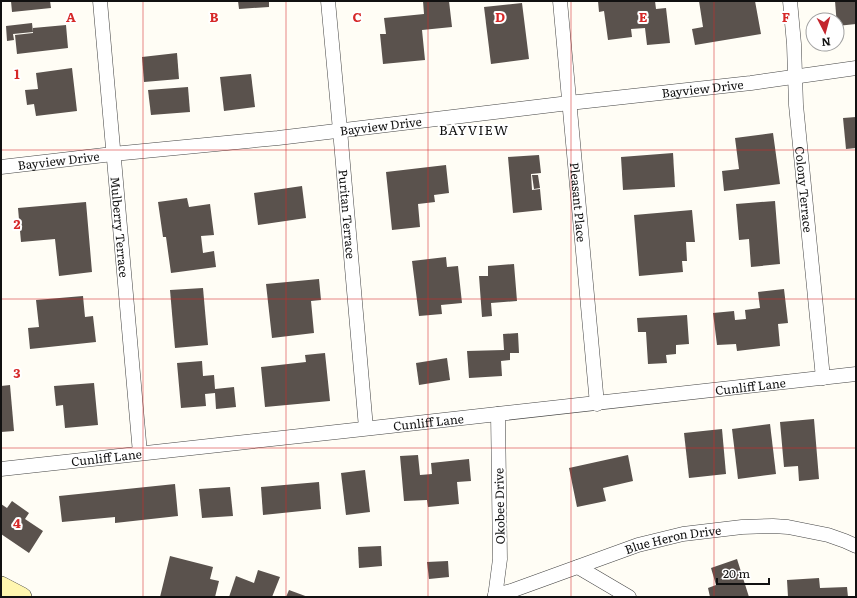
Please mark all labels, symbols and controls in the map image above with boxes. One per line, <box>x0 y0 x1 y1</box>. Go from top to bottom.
text: A <box>66 7 76 26</box>
text: B <box>210 7 219 26</box>
text: C <box>352 7 362 26</box>
text: D <box>495 7 505 26</box>
text: E <box>639 7 648 26</box>
text: F <box>782 7 790 26</box>
north arrow <box>805 12 845 52</box>
text: N <box>821 35 832 51</box>
text: 1 <box>14 64 20 83</box>
street label: Bayview Drive <box>661 75 744 102</box>
street label: Bayview Drive <box>339 112 423 139</box>
district label: BAYVIEW <box>439 120 509 139</box>
street label: Colony Terrace <box>791 145 818 233</box>
street label: Bayview Drive <box>17 147 100 174</box>
street label: Pleasant Place <box>566 161 591 243</box>
street label: Puritan Terrace <box>334 169 360 260</box>
street label: Mulberry Terrace <box>107 176 133 278</box>
text: 2 <box>14 214 21 233</box>
text: 3 <box>13 363 21 382</box>
street label: Cunliff Lane <box>714 373 787 399</box>
street label: Cunliff Lane <box>392 409 465 435</box>
street label: Cunliff Lane <box>70 444 143 470</box>
street label: Okobee Drive <box>489 468 509 544</box>
text: 4 <box>13 513 21 532</box>
street label: Blue Heron Drive <box>622 521 722 558</box>
scale bar <box>717 560 769 586</box>
text: 20 m <box>723 564 750 582</box>

